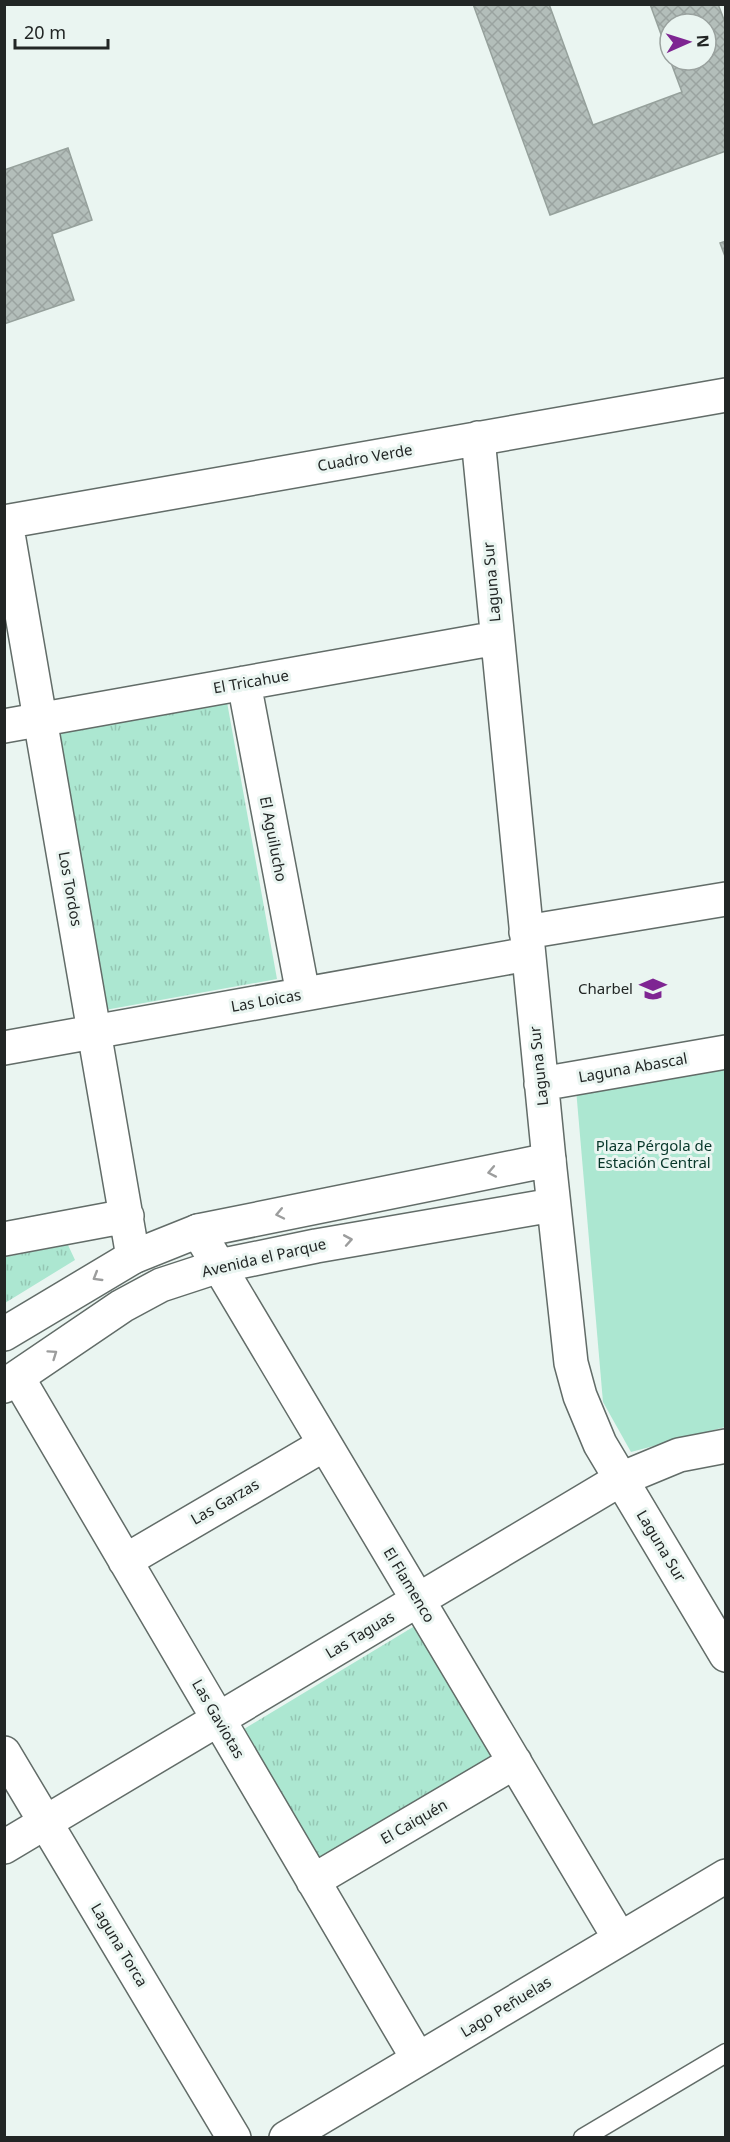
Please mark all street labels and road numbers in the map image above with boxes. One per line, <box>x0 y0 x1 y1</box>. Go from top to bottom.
street label: Cuadro Verde <box>316 439 414 475</box>
street label: Laguna Sur <box>478 541 504 623</box>
street label: El Tricahue <box>211 665 290 697</box>
street label: El Aguilucho <box>256 794 292 883</box>
street label: Los Tordos <box>55 850 87 928</box>
street label: Las Loicas <box>229 984 303 1016</box>
street label: Laguna Sur <box>524 1025 552 1107</box>
street label: Laguna Abascal <box>577 1048 689 1086</box>
street label: Avenida el Parque <box>200 1233 328 1281</box>
street label: Las Garzas <box>187 1474 262 1529</box>
street label: Laguna Sur <box>633 1506 691 1585</box>
street label: El Flamenco <box>380 1543 440 1626</box>
street label: Las Taguas <box>321 1606 398 1663</box>
street label: Las Gaviotas <box>188 1675 250 1762</box>
street label: El Caiquén <box>376 1794 451 1848</box>
street label: Laguna Torca <box>87 1899 153 1990</box>
street label: Lago Peñuelas <box>456 1971 555 2041</box>

